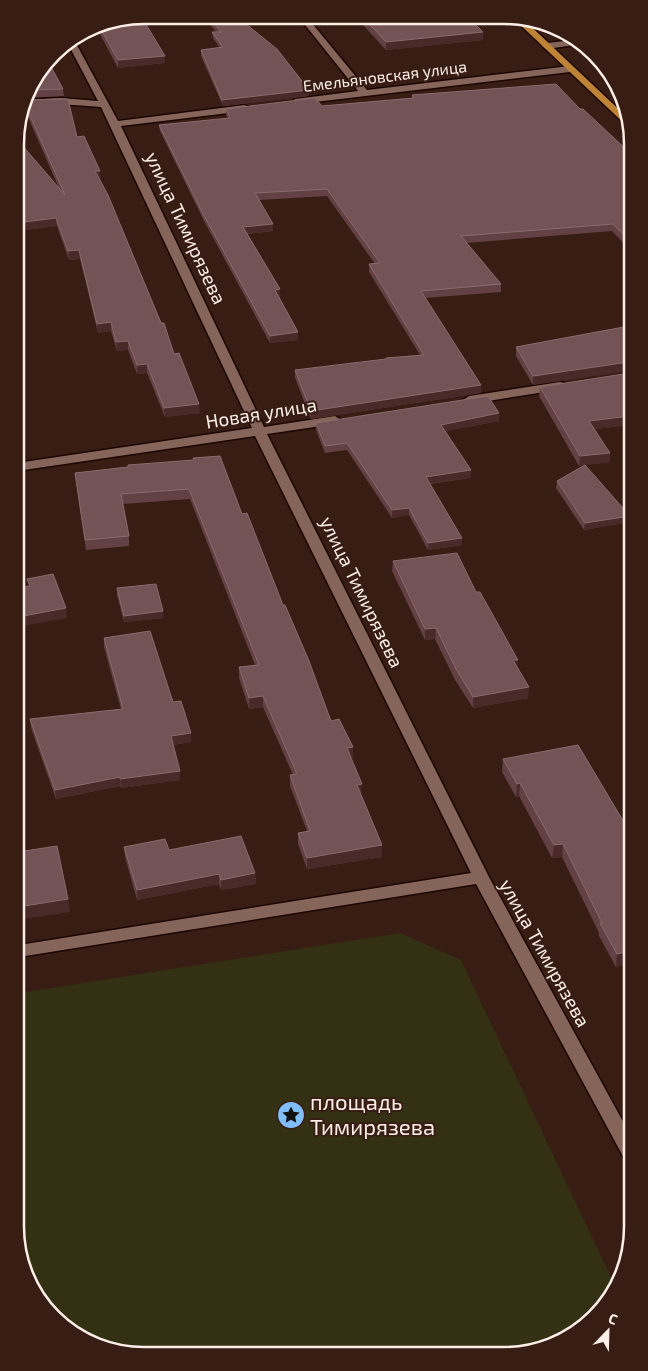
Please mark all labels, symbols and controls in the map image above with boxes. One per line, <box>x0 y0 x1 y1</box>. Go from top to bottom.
street label: Емельяновская улица <box>302 56 468 96</box>
street label: улица Тимирязева <box>140 148 232 308</box>
street label: Новая улица <box>204 392 318 434</box>
street label: улица Тимирязева <box>315 512 409 672</box>
street label: улица Тимирязева <box>494 875 596 1031</box>
place label: площадь Тимирязева <box>310 1088 435 1139</box>
place icon: площадь Тимирязева <box>276 1100 306 1130</box>
north arrow <box>583 1306 633 1356</box>
text: С <box>606 1309 620 1328</box>

